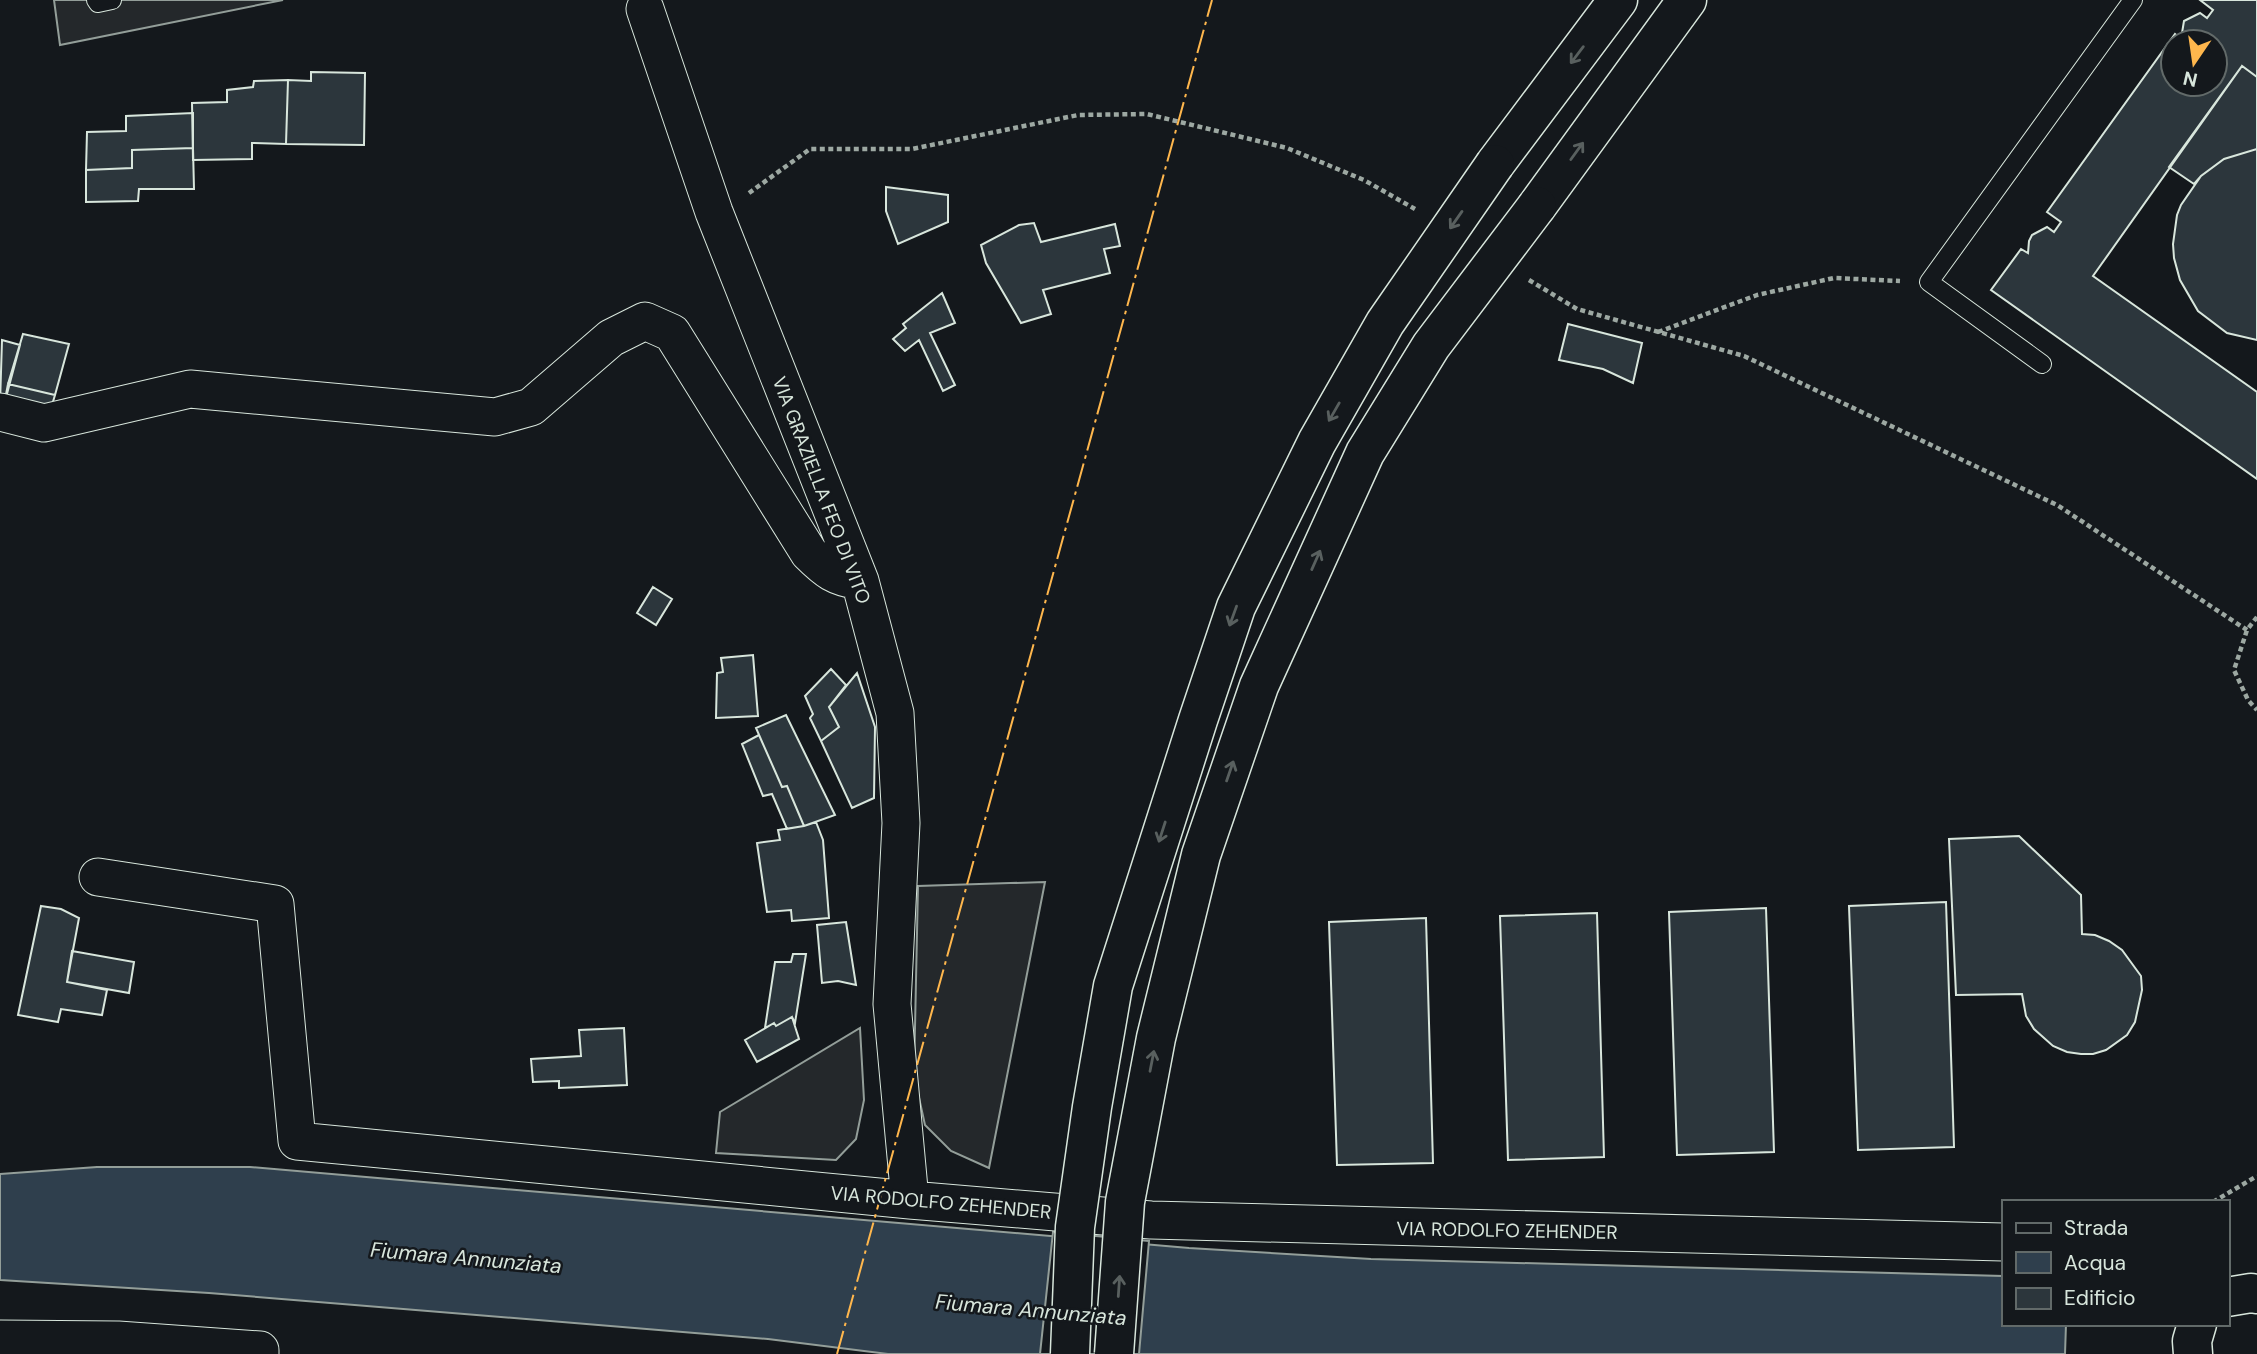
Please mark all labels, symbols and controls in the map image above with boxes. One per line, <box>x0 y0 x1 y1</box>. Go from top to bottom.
north arrow <box>2159 28 2229 98</box>
one-way arrow <box>1570 45 1585 64</box>
text: N <box>2181 65 2200 93</box>
one-way arrow <box>1570 142 1584 161</box>
one-way arrow <box>1449 210 1463 230</box>
street label: VIA GRAZIELLA FEO DI VITO <box>767 373 876 607</box>
one-way arrow <box>1327 402 1341 422</box>
one-way arrow <box>1310 550 1323 572</box>
one-way arrow <box>1226 605 1239 627</box>
one-way arrow <box>1225 760 1237 782</box>
one-way arrow <box>1155 821 1168 843</box>
one-way arrow <box>1146 1050 1159 1073</box>
street label: VIA RODOLFO ZEHENDER <box>830 1180 1052 1225</box>
legend <box>2002 1200 2229 1326</box>
text: Strada <box>2064 1214 2128 1242</box>
street label: VIA RODOLFO ZEHENDER <box>1396 1216 1618 1245</box>
water label: Fiumara Annunziata <box>369 1236 563 1280</box>
text: Acqua <box>2064 1249 2126 1277</box>
one-way arrow <box>1113 1275 1126 1298</box>
text: Edificio <box>2064 1284 2135 1312</box>
water label: Fiumara Annunziata <box>934 1288 1128 1332</box>

